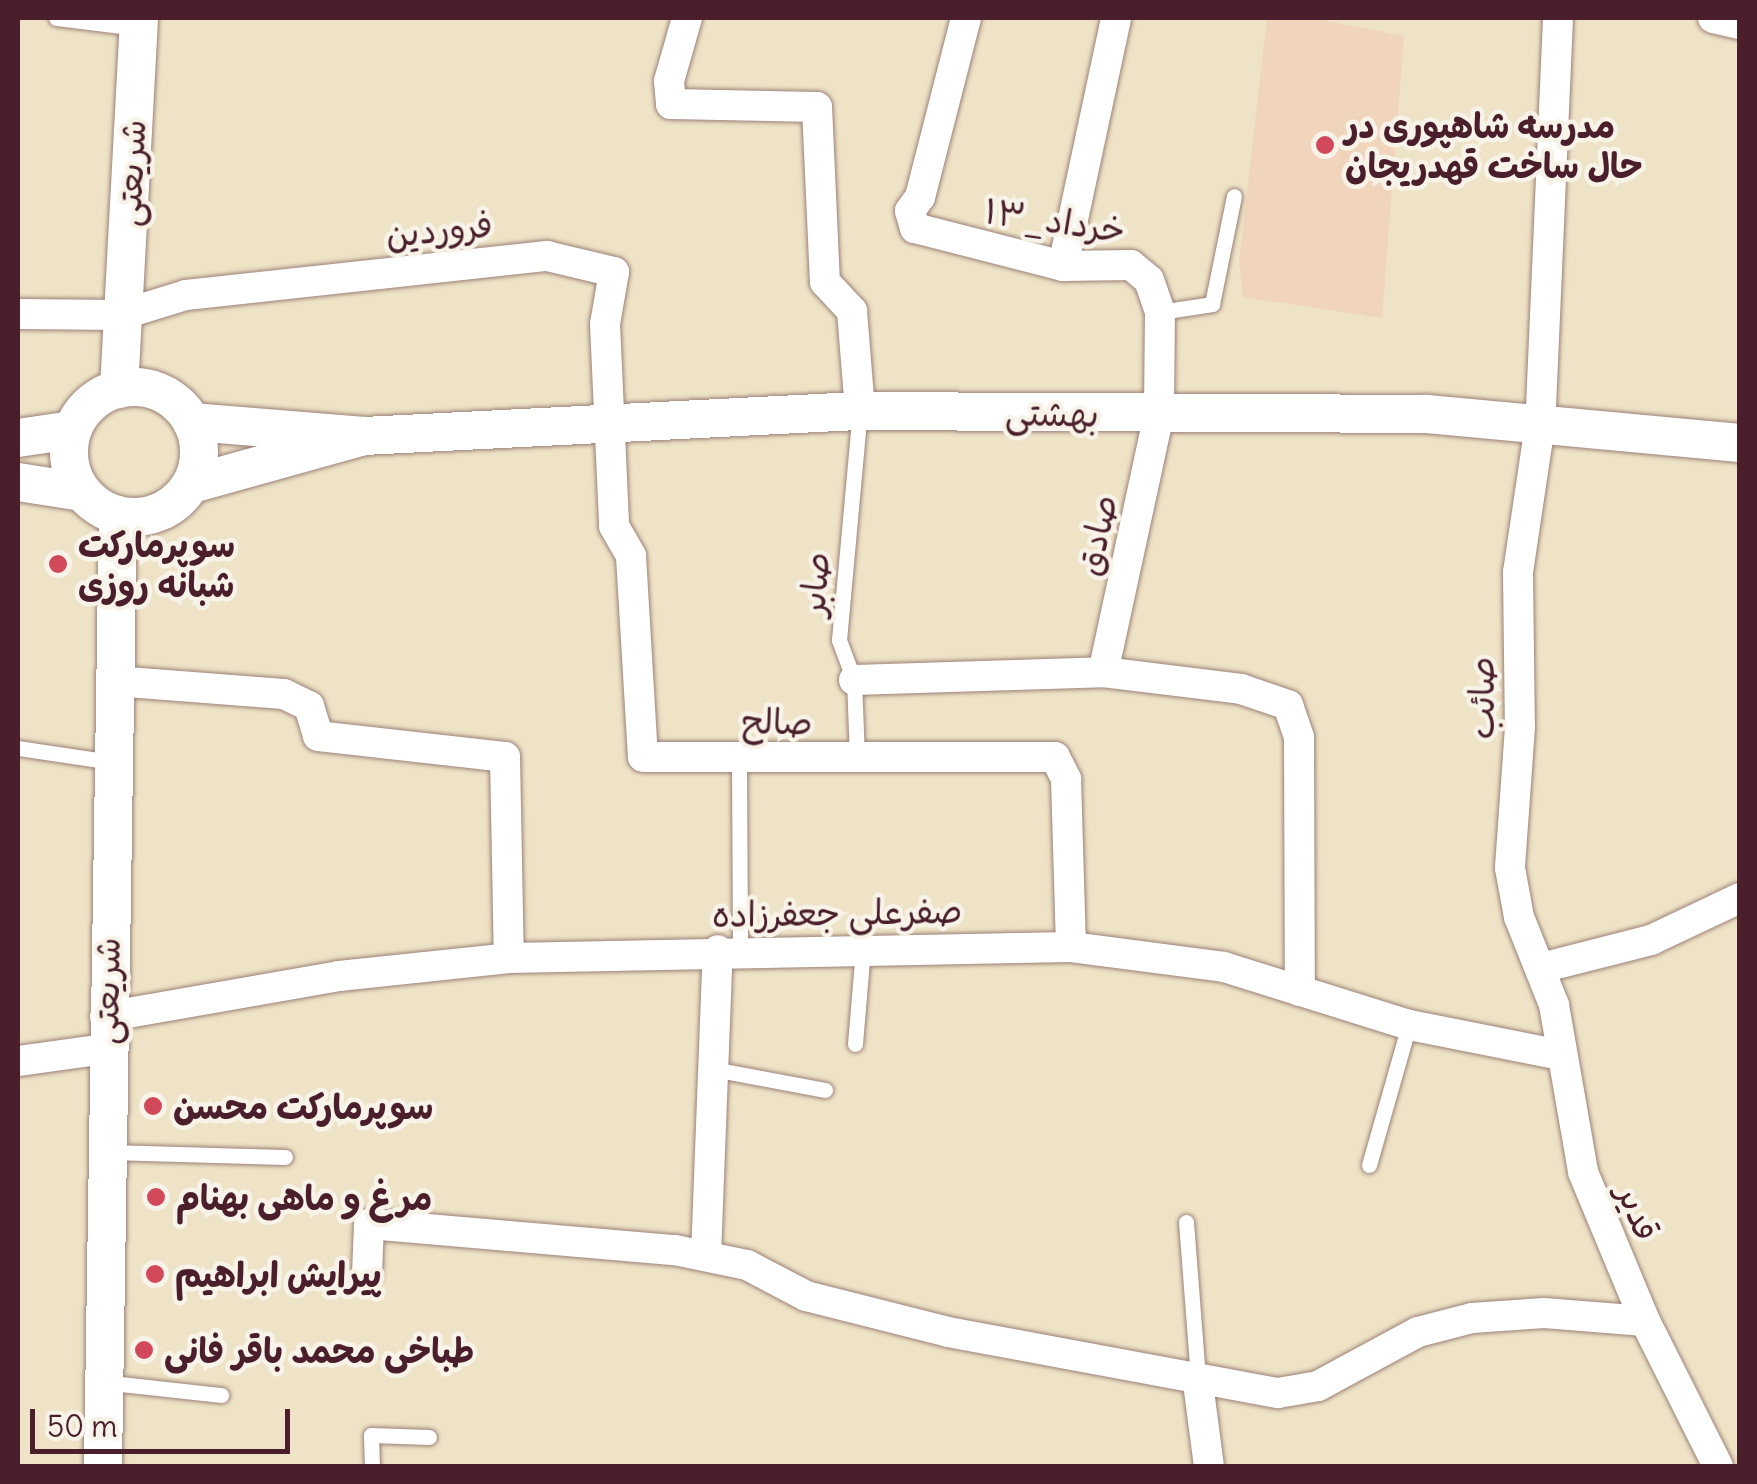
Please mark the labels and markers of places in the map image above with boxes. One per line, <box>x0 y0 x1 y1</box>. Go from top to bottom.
place label: مدرسه شاهپوری در حال ساخت قهدریجان <box>1345 104 1643 186</box>
marker: مدرسه شاهپوری در حال ساخت قهدریجان <box>1314 134 1336 156</box>
place label: سوپرمارکت شبانه روزی <box>78 523 235 605</box>
marker: سوپرمارکت شبانه روزی <box>47 553 69 575</box>
place label: سوپرمارکت محسن <box>173 1085 434 1127</box>
marker: سوپرمارکت محسن <box>142 1095 164 1117</box>
place label: مرغ و ماهی بهنام <box>176 1176 432 1218</box>
marker: مرغ و ماهی بهنام <box>145 1186 167 1208</box>
place label: پیرایش ابراهیم <box>175 1253 382 1295</box>
marker: پیرایش ابراهیم <box>144 1263 166 1285</box>
place label: طباخی محمد باقر فانی <box>164 1329 475 1371</box>
marker: طباخی محمد باقر فانی <box>133 1339 155 1361</box>

